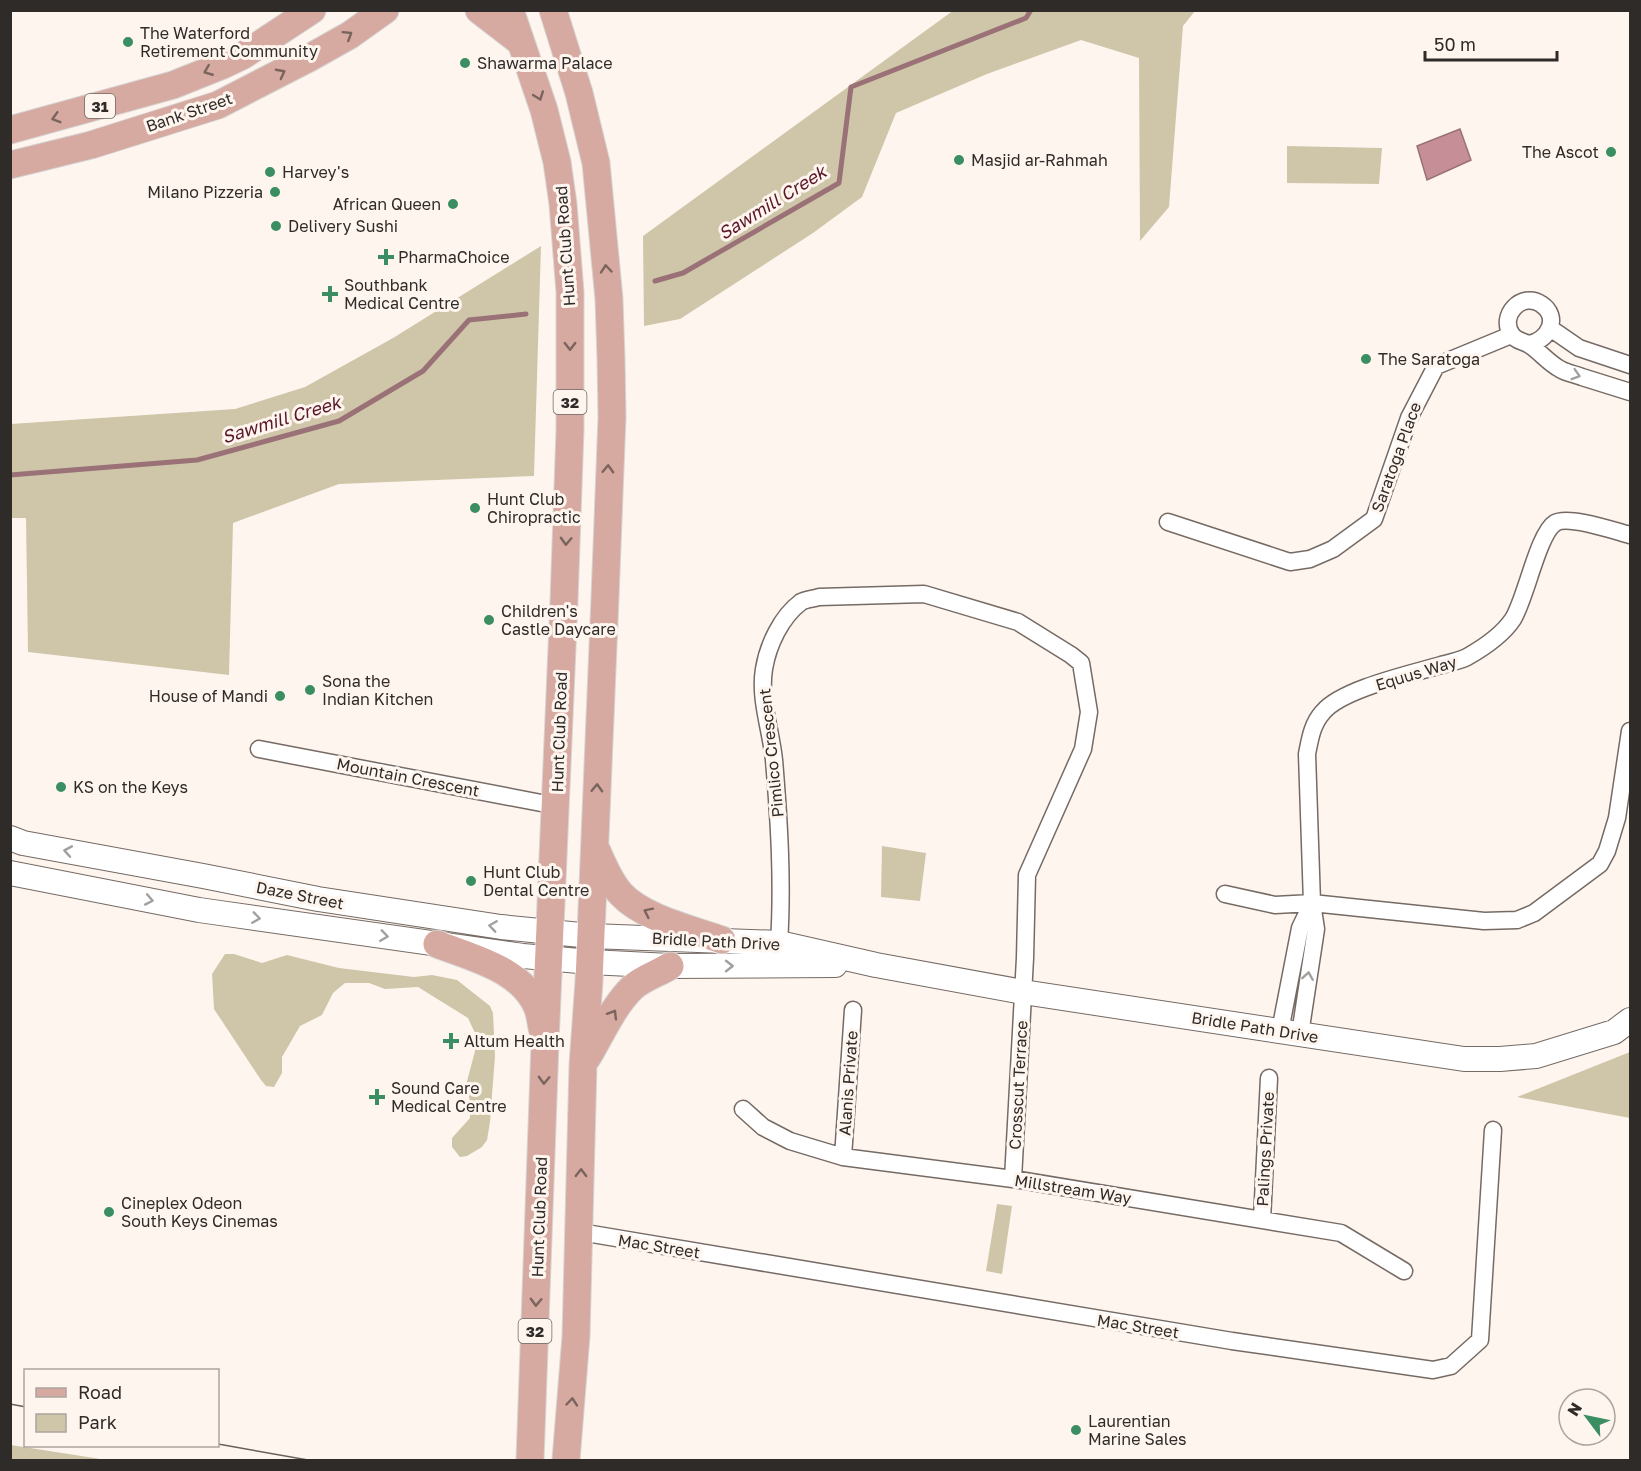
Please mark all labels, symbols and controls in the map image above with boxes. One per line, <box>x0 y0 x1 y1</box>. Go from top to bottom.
place label: The Waterford Retirement Community <box>140 23 318 61</box>
scale bar <box>1425 24 1557 62</box>
one-way arrow <box>342 31 352 43</box>
text: 50 m <box>1434 33 1476 55</box>
marker: The Waterford Retirement Community <box>121 35 135 49</box>
place label: Shawarma Palace <box>477 53 613 73</box>
marker: Shawarma Palace <box>458 56 472 70</box>
one-way arrow <box>203 64 214 77</box>
one-way arrow <box>275 69 285 80</box>
street label: Bank Street <box>143 88 235 136</box>
one-way arrow <box>532 90 545 101</box>
road number: 31 <box>85 94 115 118</box>
one-way arrow <box>51 111 61 123</box>
place label: The Ascot <box>1522 142 1599 162</box>
marker: The Ascot <box>1604 145 1618 159</box>
place label: Masjid ar-Rahmah <box>971 150 1108 170</box>
marker: Masjid ar-Rahmah <box>952 153 966 167</box>
water label: Sawmill Creek <box>714 159 832 244</box>
place label: Harvey's <box>282 162 349 182</box>
marker: Harvey's <box>263 165 277 179</box>
place label: Milano Pizzeria <box>147 182 263 202</box>
marker: Milano Pizzeria <box>268 185 282 199</box>
street label: Hunt Club Road <box>551 185 579 307</box>
place label: African Queen <box>333 194 441 214</box>
marker: African Queen <box>446 197 460 211</box>
place label: Delivery Sushi <box>288 216 398 236</box>
marker: Delivery Sushi <box>269 219 283 233</box>
place label: PharmaChoice <box>398 247 509 267</box>
marker: PharmaChoice <box>379 250 393 264</box>
one-way arrow <box>600 264 613 274</box>
place label: Southbank Medical Centre <box>344 275 460 313</box>
marker: Southbank Medical Centre <box>321 285 339 303</box>
one-way arrow <box>564 341 576 350</box>
place label: The Saratoga <box>1378 349 1480 369</box>
marker: The Saratoga <box>1359 352 1373 366</box>
one-way arrow <box>1570 368 1581 380</box>
water label: Sawmill Creek <box>219 390 345 448</box>
road number: 32 <box>554 390 586 414</box>
street label: Saratoga Place <box>1367 399 1425 515</box>
one-way arrow <box>602 464 615 473</box>
place label: Hunt Club Chiropractic <box>487 489 581 527</box>
marker: Hunt Club Chiropractic <box>468 501 482 515</box>
one-way arrow <box>560 536 573 545</box>
place label: Children's Castle Daycare <box>501 601 616 639</box>
marker: Children's Castle Daycare <box>482 613 496 627</box>
street label: Equus Way <box>1373 651 1459 695</box>
place label: Sona the Indian Kitchen <box>322 671 433 709</box>
street label: Hunt Club Road <box>547 671 571 793</box>
marker: Sona the Indian Kitchen <box>303 683 317 697</box>
place label: House of Mandi <box>149 686 268 706</box>
street label: Pimlico Crescent <box>754 688 788 818</box>
marker: House of Mandi <box>273 689 287 703</box>
street label: Mountain Crescent <box>335 753 481 801</box>
place label: KS on the Keys <box>73 777 188 797</box>
marker: KS on the Keys <box>54 780 68 794</box>
one-way arrow <box>590 783 603 792</box>
one-way arrow <box>63 846 72 858</box>
place label: Hunt Club Dental Centre <box>483 862 589 900</box>
marker: Hunt Club Dental Centre <box>464 874 478 888</box>
street label: Daze Street <box>254 877 346 913</box>
one-way arrow <box>144 893 154 906</box>
one-way arrow <box>643 907 654 919</box>
one-way arrow <box>252 911 261 923</box>
one-way arrow <box>488 920 497 932</box>
street label: Bridle Path Drive <box>651 928 781 954</box>
one-way arrow <box>379 929 389 941</box>
one-way arrow <box>724 960 733 972</box>
one-way arrow <box>1302 971 1314 981</box>
street label: Bridle Path Drive <box>1190 1007 1320 1047</box>
one-way arrow <box>605 1010 617 1020</box>
street label: Crosscut Terrace <box>1005 1020 1031 1150</box>
street label: Alanis Private <box>834 1030 862 1136</box>
place label: Altum Health <box>464 1031 565 1051</box>
marker: Altum Health <box>442 1032 460 1050</box>
one-way arrow <box>538 1075 550 1084</box>
place label: Sound Care Medical Centre <box>391 1078 507 1116</box>
marker: Sound Care Medical Centre <box>368 1088 386 1106</box>
street label: Palings Private <box>1252 1091 1278 1207</box>
street label: Hunt Club Road <box>527 1156 551 1278</box>
one-way arrow <box>575 1169 587 1178</box>
street label: Millstream Way <box>1013 1170 1133 1208</box>
place label: Cineplex Odeon South Keys Cinemas <box>121 1193 278 1231</box>
marker: Cineplex Odeon South Keys Cinemas <box>102 1205 116 1219</box>
street label: Mac Street <box>617 1230 701 1262</box>
one-way arrow <box>530 1297 543 1306</box>
street label: Mac Street <box>1096 1310 1180 1342</box>
road number: 32 <box>518 1319 552 1343</box>
legend <box>24 1369 219 1447</box>
text: Road <box>78 1381 122 1403</box>
north arrow <box>1557 1387 1617 1447</box>
one-way arrow <box>565 1398 578 1407</box>
text: N <box>1563 1399 1586 1420</box>
text: Park <box>78 1411 117 1433</box>
place label: Laurentian Marine Sales <box>1088 1411 1186 1449</box>
marker: Laurentian Marine Sales <box>1069 1423 1083 1437</box>

